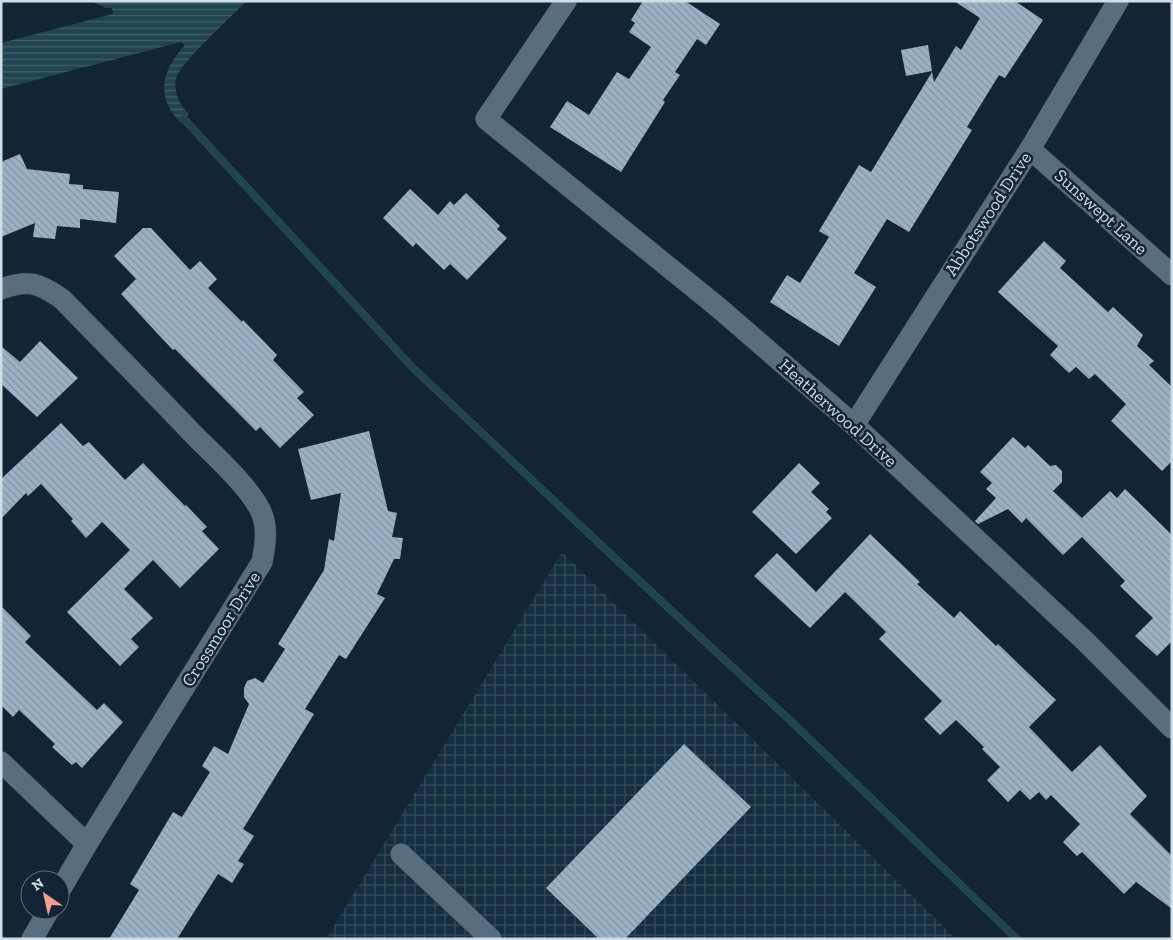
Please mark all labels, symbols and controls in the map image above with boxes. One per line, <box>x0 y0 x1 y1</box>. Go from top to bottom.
street label: Abbotswood Drive <box>940 148 1036 280</box>
street label: Sunswept Lane <box>1050 164 1152 260</box>
street label: Heatherwood Drive <box>774 354 902 472</box>
street label: Crossmoor Drive <box>177 567 265 691</box>
north arrow <box>20 870 70 920</box>
text: N <box>29 874 47 895</box>

